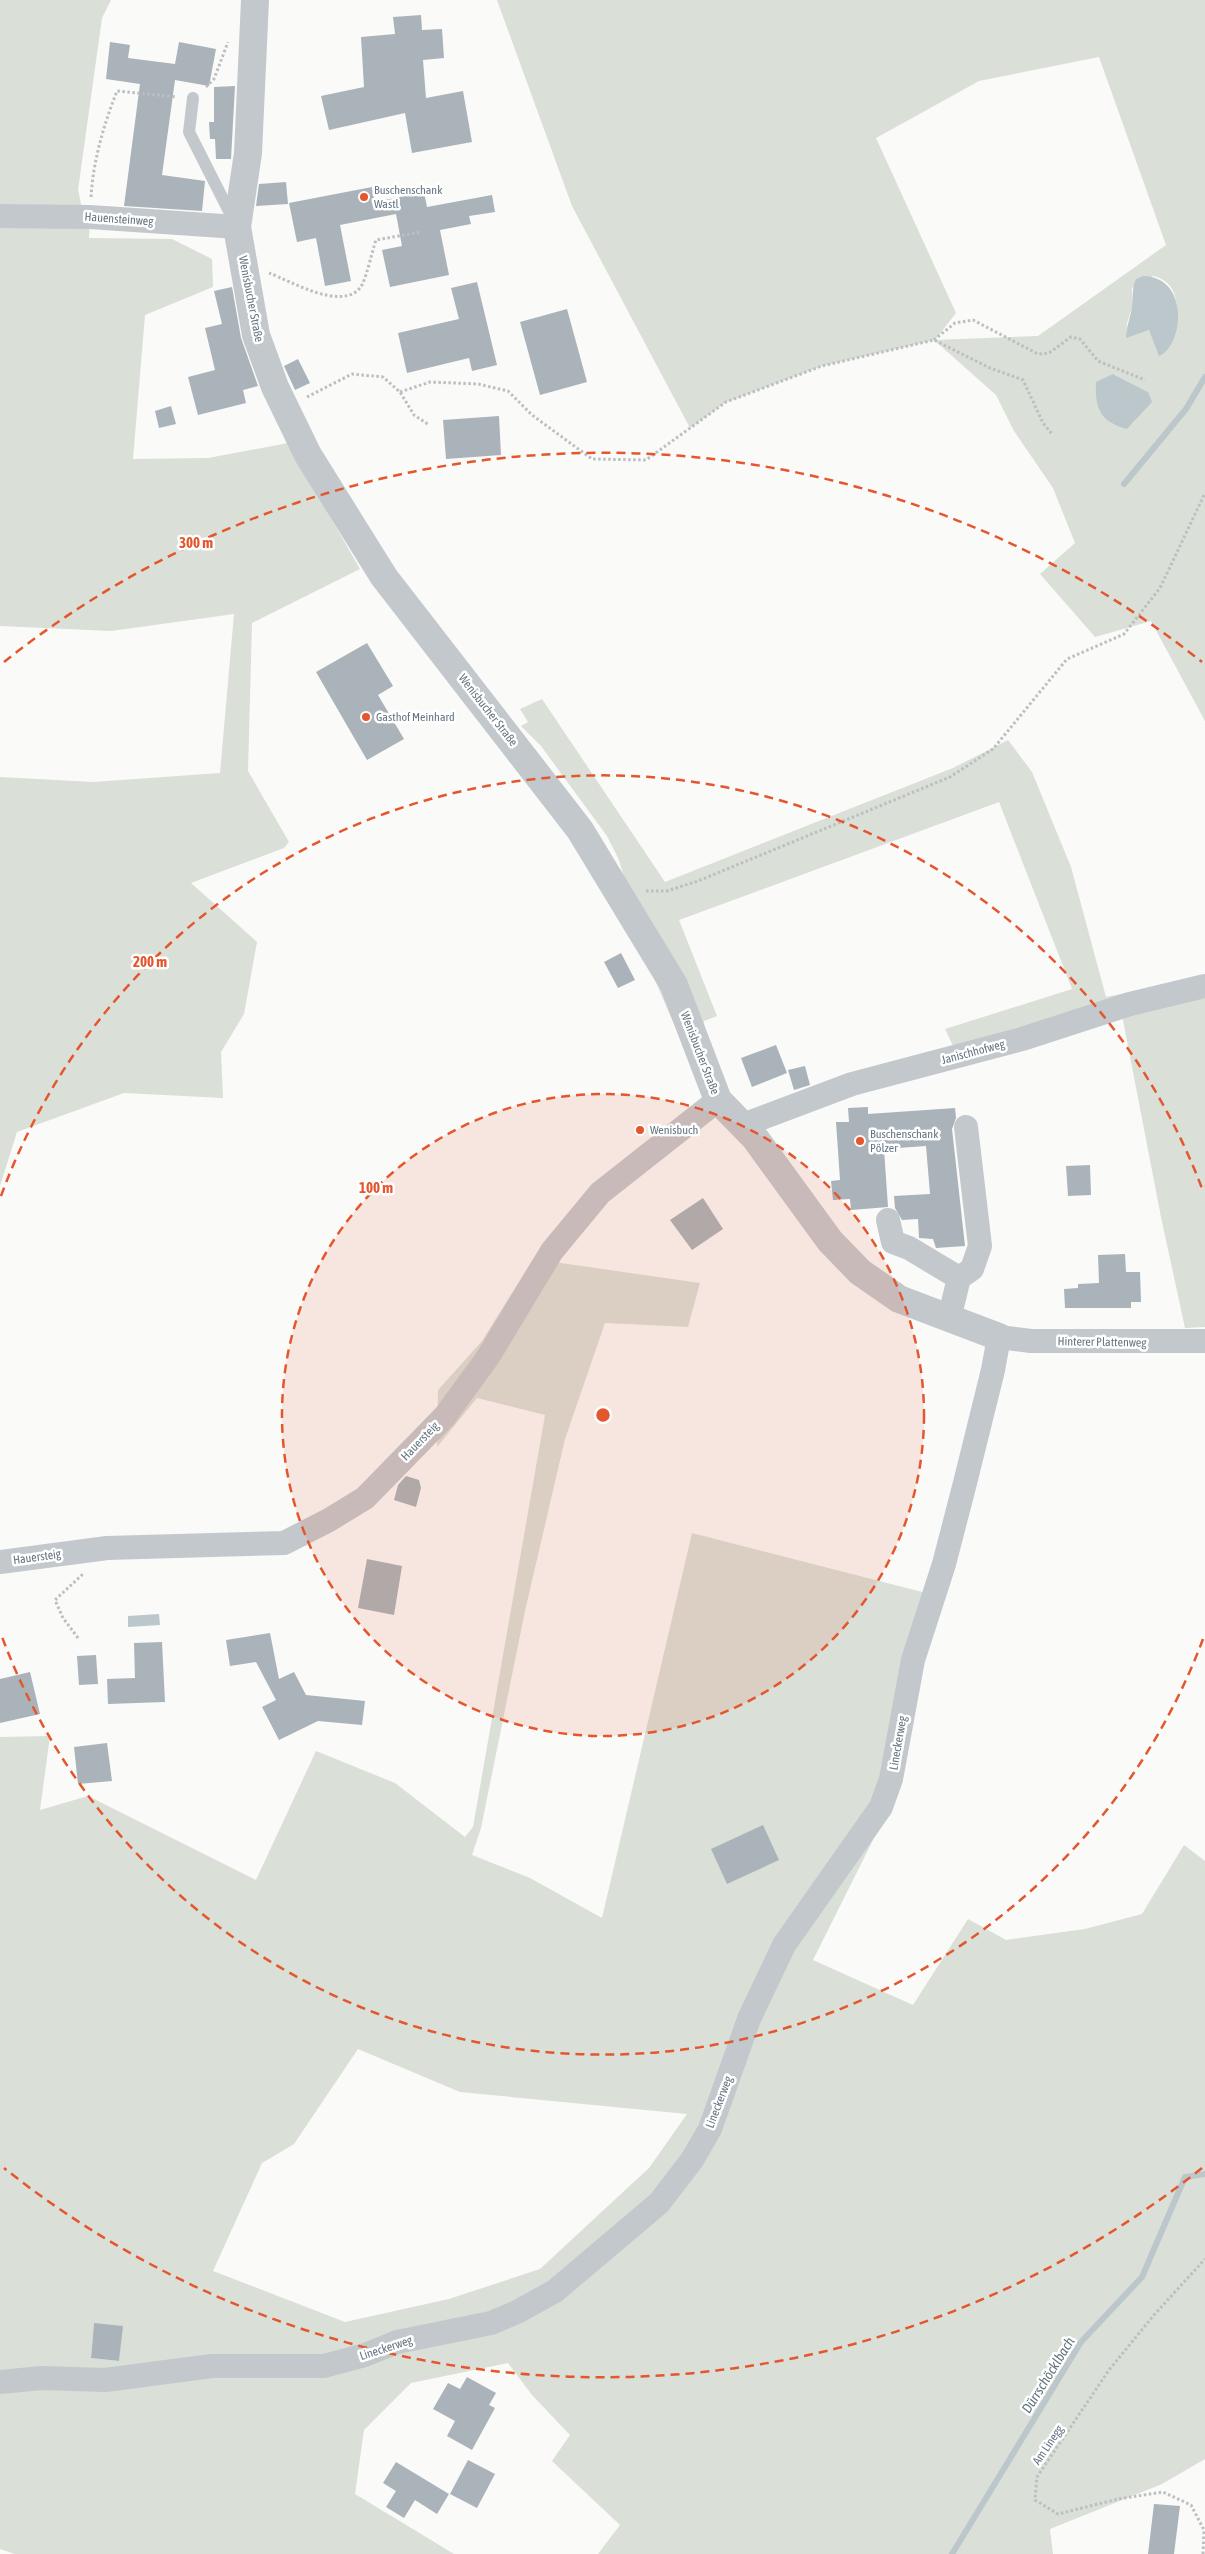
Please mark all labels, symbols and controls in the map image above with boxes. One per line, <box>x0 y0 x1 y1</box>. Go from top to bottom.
place label: Buschenschank Wastl <box>374 183 443 211</box>
marker: Buschenschank Wastl <box>358 191 370 203</box>
street label: Hauensteinweg <box>84 210 155 228</box>
street label: Wenisbucher Straße <box>236 255 266 343</box>
text: 300 m <box>179 534 213 551</box>
street label: Wenisbucher Straße <box>456 671 520 749</box>
place label: Gasthof Meinhard <box>376 710 455 724</box>
marker: Gasthof Meinhard <box>360 711 372 723</box>
text: 200 m <box>133 953 167 970</box>
street label: Wenisbucher Straße <box>678 1010 722 1096</box>
street label: Janischhofweg <box>940 1037 1007 1067</box>
place label: Wenisbuch <box>650 1123 698 1137</box>
marker: Wenisbuch <box>634 1124 646 1136</box>
place label: Buschenschank Pölzer <box>870 1127 939 1155</box>
marker: Buschenschank Pölzer <box>854 1135 866 1147</box>
text: 100 m <box>359 1179 393 1196</box>
street label: Hinterer Plattenweg <box>1057 1334 1147 1350</box>
centre of rings <box>594 1406 612 1424</box>
street label: Hauersteig <box>398 1418 442 1463</box>
street label: Hauersteig <box>12 1547 63 1567</box>
street label: Lineckerweg <box>886 1714 910 1771</box>
street label: Lineckerweg <box>703 2073 736 2130</box>
street label: Lineckerweg <box>358 2333 415 2363</box>
water label: Dürrschöcklbach <box>1018 2334 1078 2416</box>
street label: Am Linegg <box>1030 2422 1067 2468</box>

